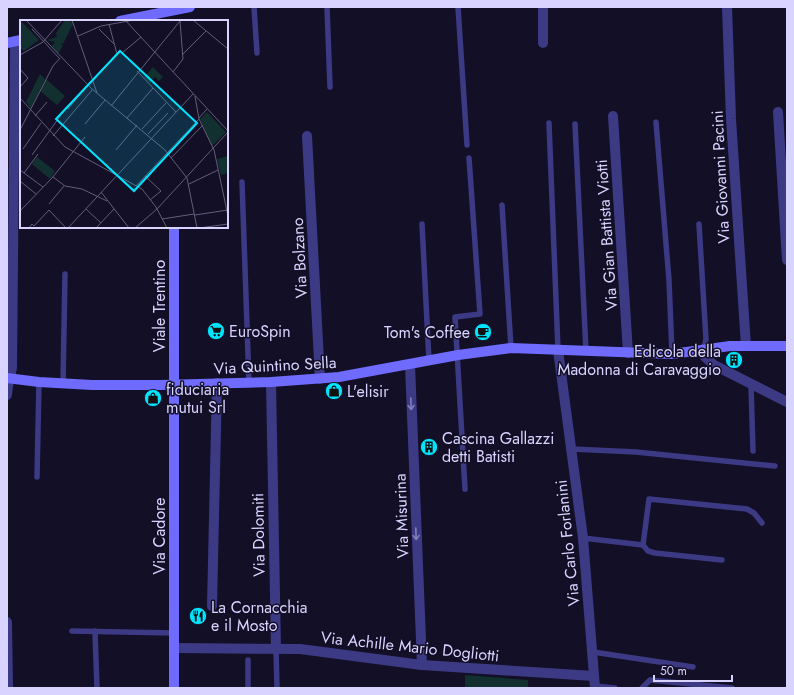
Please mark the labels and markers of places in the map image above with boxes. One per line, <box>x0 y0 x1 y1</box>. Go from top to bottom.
place label: EuroSpin <box>229 320 291 343</box>
supermarket icon: EuroSpin <box>206 321 226 341</box>
place label: Tom's Coffee <box>384 321 470 344</box>
cafe icon: Tom's Coffee <box>473 322 493 342</box>
place label: Edicola della Madonna di Caravaggio <box>557 340 721 381</box>
building icon: Edicola della Madonna di Caravaggio <box>724 350 744 370</box>
place label: fiduciaria mutui Srl <box>166 378 229 419</box>
place label: L'elisir <box>347 380 389 403</box>
shop icon: L'elisir <box>324 381 344 401</box>
shop icon: fiduciaria mutui Srl <box>143 388 163 408</box>
place label: Cascina Gallazzi detti Batisti <box>442 427 554 468</box>
building icon: Cascina Gallazzi detti Batisti <box>419 437 439 457</box>
place label: La Cornacchia e il Mosto <box>211 596 308 637</box>
restaurant icon: La Cornacchia e il Mosto <box>188 606 208 626</box>

